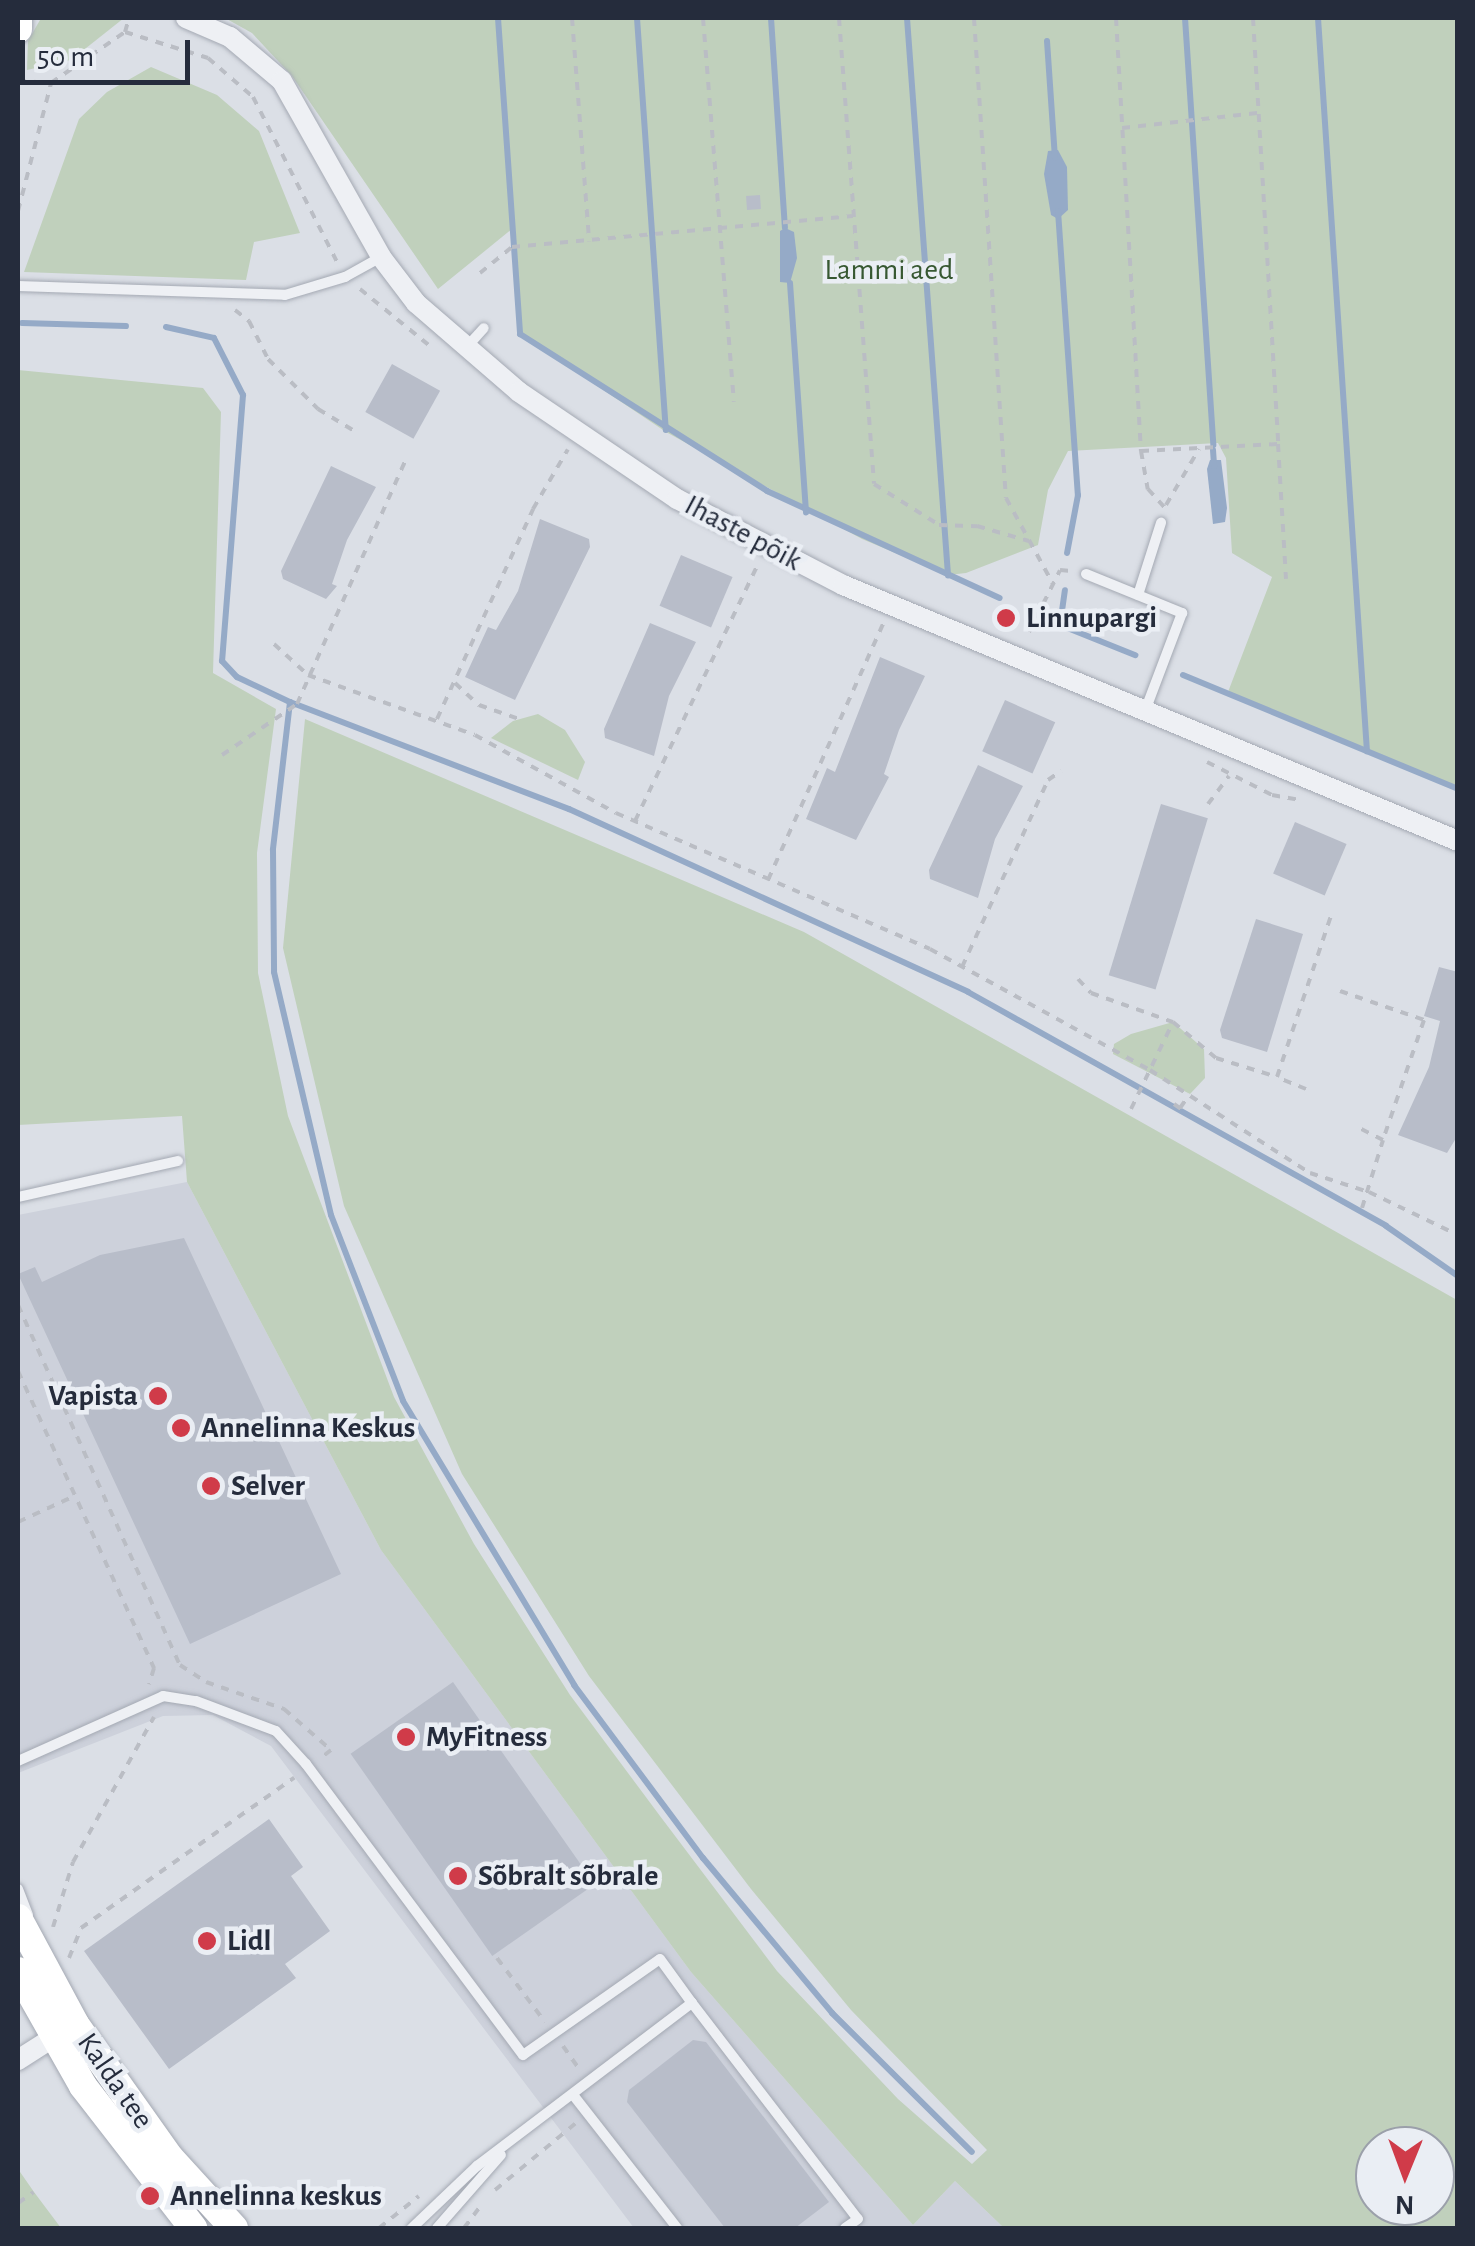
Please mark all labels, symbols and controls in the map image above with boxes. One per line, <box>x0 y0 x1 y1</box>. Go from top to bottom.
scale bar <box>25 20 195 82</box>
text: 50 m <box>37 42 94 72</box>
park label: Lammi aed <box>824 252 954 288</box>
street label: Ihaste põik <box>678 487 808 579</box>
place label: Linnupargi <box>1026 600 1157 636</box>
marker: Linnupargi <box>995 607 1017 629</box>
place label: Vapista <box>48 1378 138 1414</box>
marker: Vapista <box>147 1385 169 1407</box>
place label: Annelinna Keskus <box>201 1410 415 1446</box>
marker: Annelinna Keskus <box>170 1417 192 1439</box>
place label: Selver <box>231 1468 305 1504</box>
marker: Selver <box>200 1475 222 1497</box>
place label: MyFitness <box>426 1719 547 1755</box>
marker: MyFitness <box>395 1726 417 1748</box>
place label: Sõbralt sõbrale <box>478 1858 658 1894</box>
marker: Sõbralt sõbrale <box>447 1865 469 1887</box>
place label: Lidl <box>227 1923 271 1959</box>
marker: Lidl <box>196 1930 218 1952</box>
street label: Kalda tee <box>69 2026 161 2136</box>
north arrow <box>1355 2126 1455 2226</box>
place label: Annelinna keskus <box>170 2178 382 2214</box>
marker: Annelinna keskus <box>139 2185 161 2207</box>
text: N <box>1395 2190 1414 2218</box>

